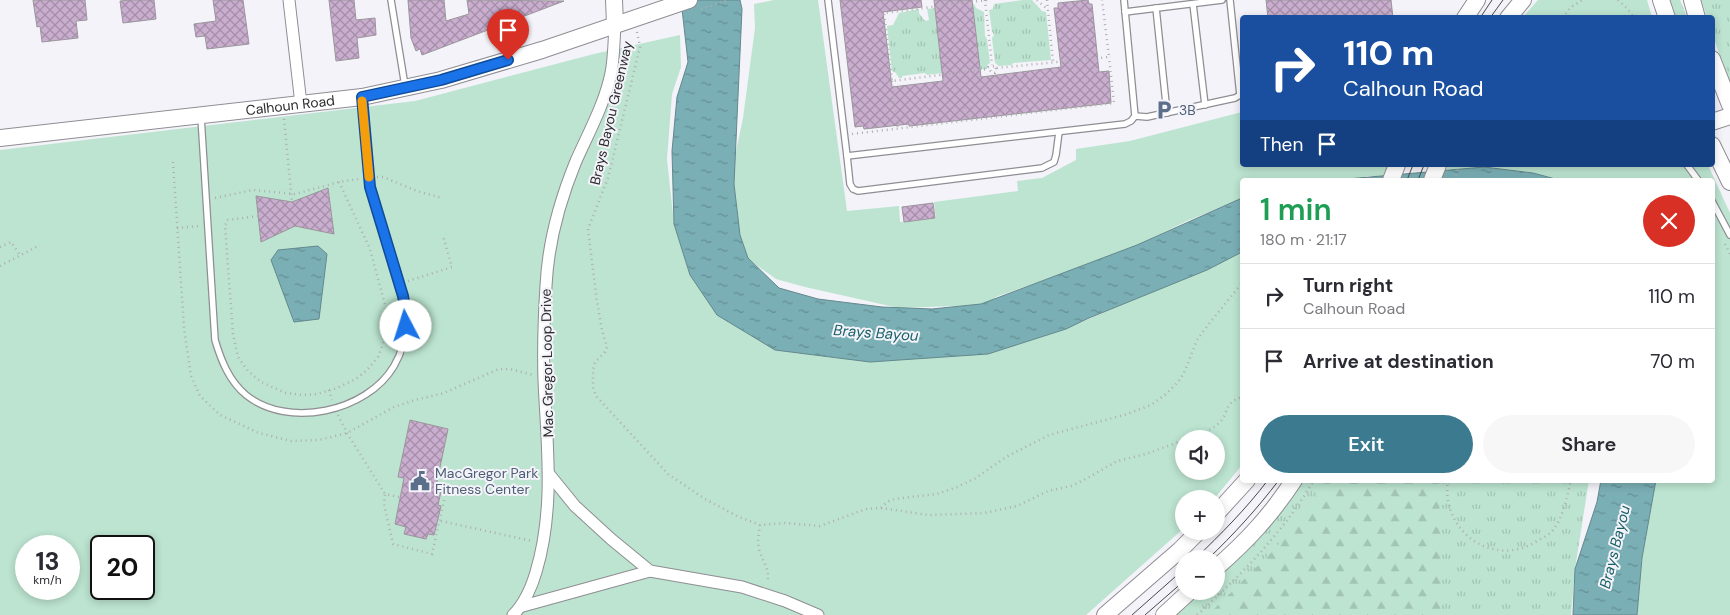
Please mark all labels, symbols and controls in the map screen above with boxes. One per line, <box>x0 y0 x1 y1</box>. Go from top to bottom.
pin <box>487 9 529 60</box>
icon: arrive <box>494 16 522 44</box>
text: 110 m <box>1343 30 1434 76</box>
icon: right <box>1260 35 1325 100</box>
street label: Brays Bayou Greenway <box>586 39 636 187</box>
text: Calhoun Road <box>1343 74 1484 103</box>
street label: Calhoun Road <box>245 91 336 119</box>
parking icon: 3B <box>1153 99 1175 121</box>
place label: 3B <box>1179 101 1196 119</box>
icon: arrive <box>1313 130 1341 158</box>
text: Then <box>1260 132 1303 157</box>
text: 1 min <box>1260 190 1332 229</box>
button: close <box>1643 195 1695 247</box>
text: 180 m · 21:17 <box>1260 229 1347 250</box>
text: Turn right <box>1303 273 1393 298</box>
icon: right <box>1260 282 1288 310</box>
text: 110 m <box>1648 284 1695 309</box>
street label: Mac Gregor Loop Drive <box>537 288 557 437</box>
text: Calhoun Road <box>1303 298 1405 319</box>
position arrow <box>379 299 431 351</box>
water label: Brays Bayou <box>833 320 920 346</box>
icon: arrive <box>1260 347 1288 375</box>
text: Arrive at destination <box>1303 349 1494 374</box>
text: 70 m <box>1650 349 1695 374</box>
button: Exit <box>1260 415 1473 473</box>
button: Share <box>1483 415 1695 473</box>
map controls <box>1175 430 1225 600</box>
button: sound <box>1175 430 1225 480</box>
place label: MacGregor Park Fitness Center <box>435 464 538 498</box>
public building icon: MacGregor Park Fitness Center <box>409 470 431 492</box>
button: + <box>1175 490 1225 540</box>
water label: Brays Bayou <box>1595 503 1635 591</box>
speed limit sign: 20 <box>90 535 155 600</box>
text: 13 <box>35 545 60 578</box>
button: − <box>1175 550 1225 600</box>
text: km/h <box>33 572 62 588</box>

